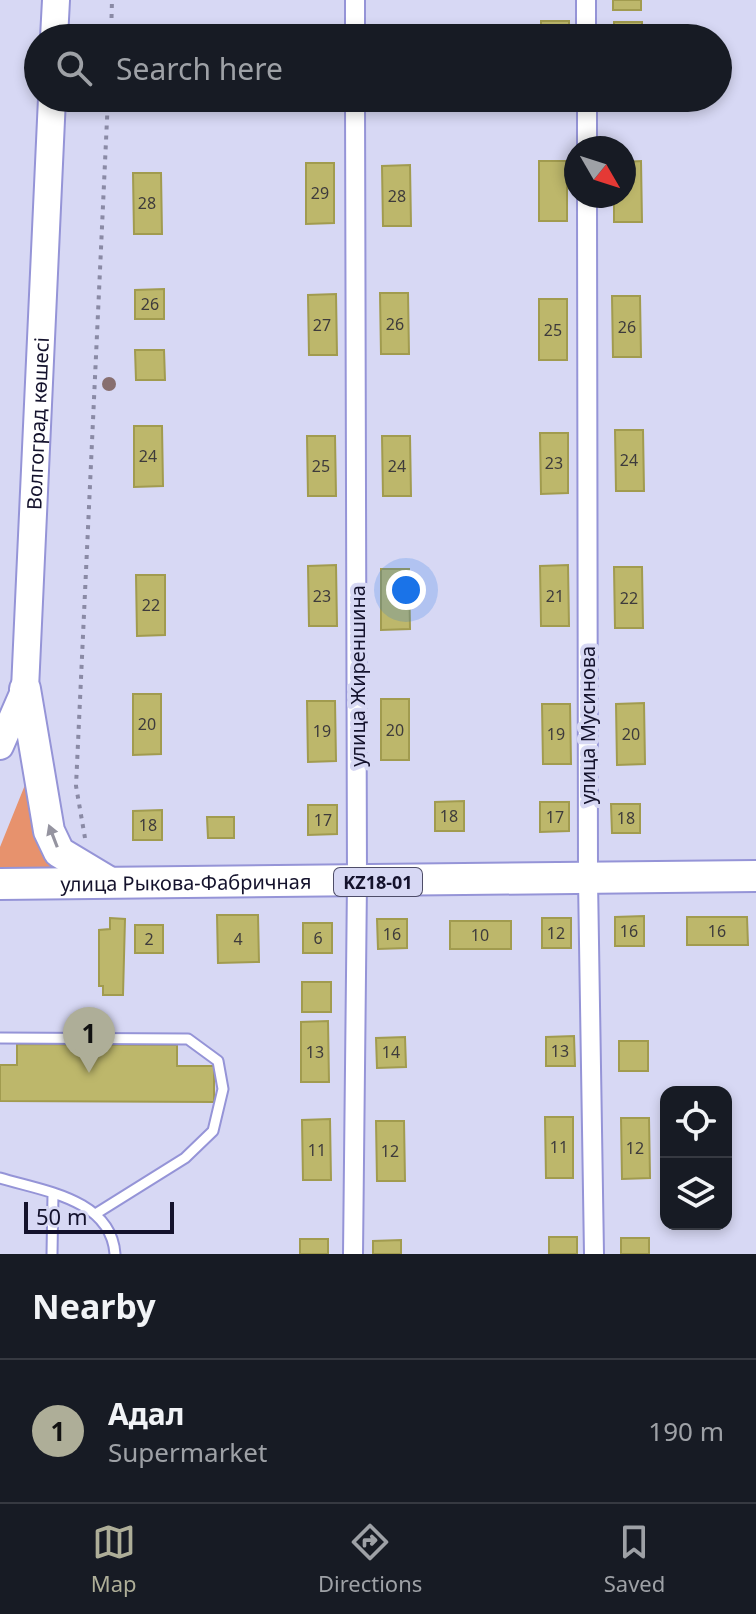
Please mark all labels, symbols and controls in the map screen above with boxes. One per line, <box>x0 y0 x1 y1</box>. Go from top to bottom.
search box <box>24 24 732 112</box>
icon: search <box>52 46 96 90</box>
text: Search here <box>116 48 283 89</box>
north arrow <box>564 136 636 208</box>
house number: 29 <box>311 182 329 204</box>
house number: 28 <box>388 185 406 207</box>
house number: 28 <box>138 192 156 214</box>
house number: 26 <box>141 293 159 315</box>
house number: 26 <box>386 313 404 335</box>
house number: 27 <box>313 314 331 336</box>
house number: 26 <box>618 316 636 338</box>
house number: 25 <box>544 319 562 341</box>
street label: Волгоград көшесі <box>20 337 55 510</box>
house number: 24 <box>139 445 157 467</box>
house number: 24 <box>620 449 638 471</box>
house number: 23 <box>545 452 563 474</box>
house number: 25 <box>312 455 330 477</box>
house number: 24 <box>388 455 406 477</box>
your location <box>386 570 426 610</box>
house number: 23 <box>313 585 331 607</box>
street label: улица Жиреншина <box>344 585 371 767</box>
house number: 21 <box>546 585 564 607</box>
house number: 22 <box>620 587 638 609</box>
house number: 22 <box>142 594 160 616</box>
street label: улица Мусинова <box>574 646 601 804</box>
house number: 20 <box>138 713 156 735</box>
house number: 20 <box>386 719 404 741</box>
house number: 19 <box>313 720 331 742</box>
house number: 19 <box>547 723 565 745</box>
house number: 20 <box>622 723 640 745</box>
house number: 18 <box>440 805 458 827</box>
house number: 17 <box>546 806 564 828</box>
house number: 18 <box>617 807 635 829</box>
house number: 17 <box>314 809 332 831</box>
house number: 18 <box>139 814 157 836</box>
one-way arrow <box>46 824 59 848</box>
street label: улица Рыкова-Фабричная <box>60 867 312 897</box>
road number: KZ18-01 <box>334 868 422 896</box>
house number: 16 <box>620 920 638 942</box>
house number: 16 <box>708 920 726 942</box>
house number: 12 <box>547 922 565 944</box>
house number: 16 <box>383 923 401 945</box>
house number: 10 <box>471 924 489 946</box>
house number: 6 <box>313 927 323 949</box>
house number: 2 <box>144 928 154 950</box>
house number: 4 <box>233 928 243 950</box>
pin: 1 <box>63 1007 115 1073</box>
house number: 13 <box>551 1040 569 1062</box>
house number: 13 <box>306 1041 324 1063</box>
house number: 14 <box>382 1041 400 1063</box>
map controls <box>660 1086 732 1230</box>
button: locate <box>660 1086 732 1158</box>
house number: 11 <box>550 1136 568 1158</box>
house number: 12 <box>626 1137 644 1159</box>
house number: 11 <box>308 1139 326 1161</box>
house number: 12 <box>381 1140 399 1162</box>
button: layers <box>660 1158 732 1230</box>
scale bar <box>24 1198 174 1234</box>
text: 50 m <box>36 1201 87 1231</box>
text: Nearby <box>32 1283 156 1329</box>
text: Адал <box>108 1393 184 1434</box>
text: 1 <box>51 1413 65 1449</box>
text: 190 m <box>648 1413 724 1449</box>
text: Supermarket <box>108 1434 267 1470</box>
tab: Map <box>91 1520 137 1598</box>
tab: Directions <box>318 1520 422 1598</box>
tab: Saved <box>604 1520 665 1598</box>

